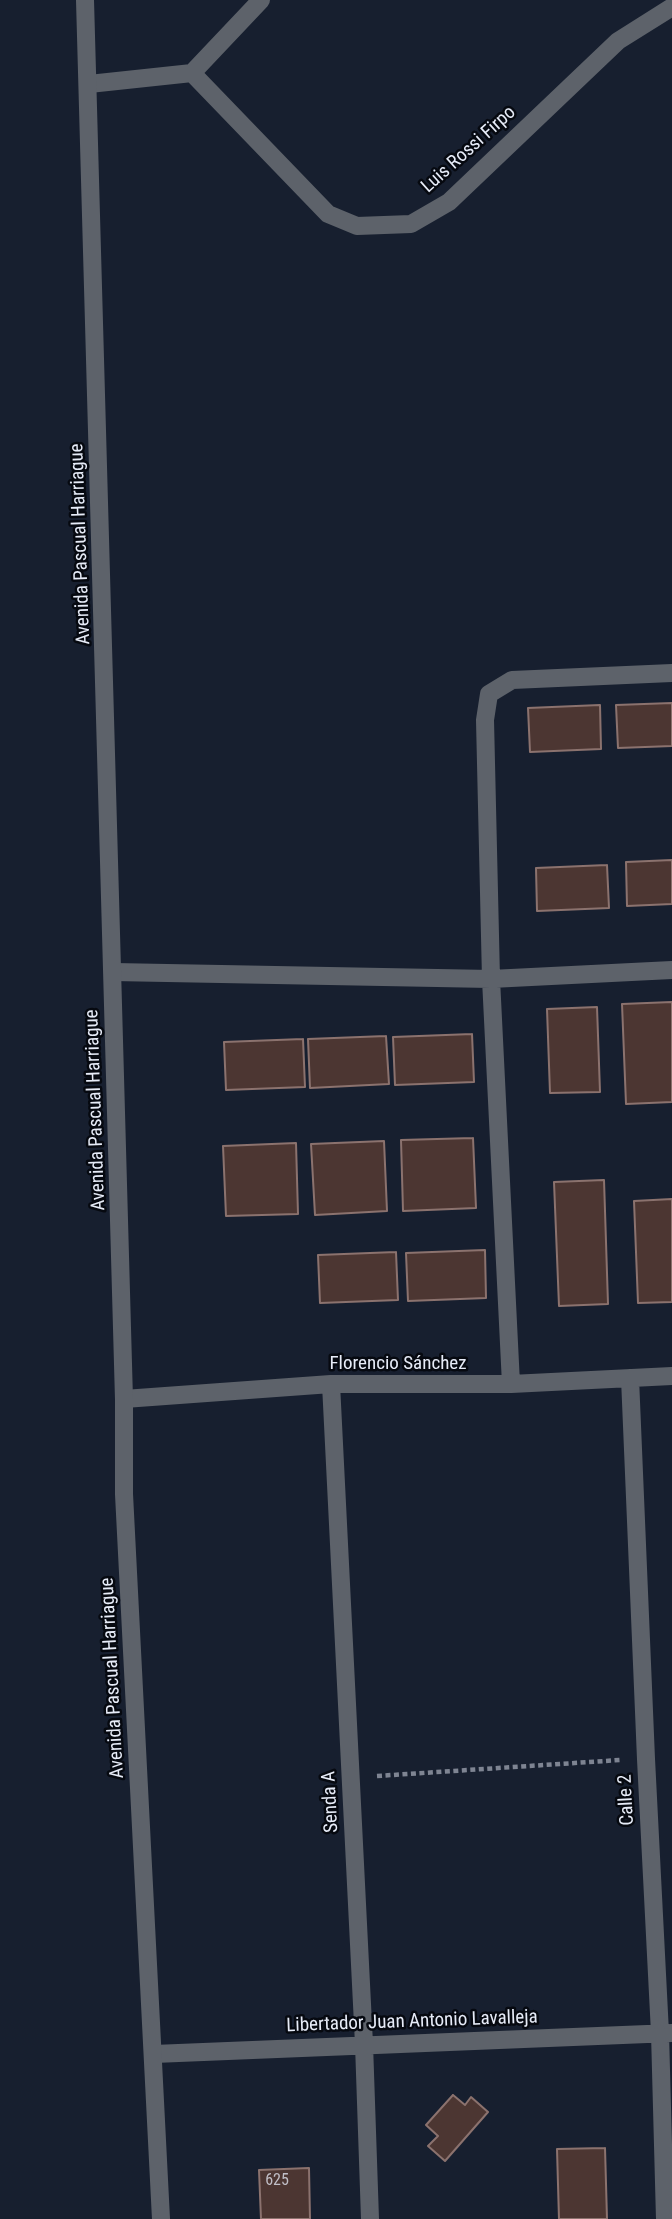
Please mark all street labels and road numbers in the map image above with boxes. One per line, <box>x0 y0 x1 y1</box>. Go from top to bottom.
street label: Luis Rossi Firpo <box>417 102 521 198</box>
street label: Avenida Pascual Harriague <box>66 443 96 645</box>
street label: Avenida Pascual Harriague <box>81 1009 111 1211</box>
street label: Florencio Sánchez <box>329 1353 467 1375</box>
street label: Avenida Pascual Harriague <box>96 1577 130 1779</box>
street label: Senda A <box>318 1771 344 1833</box>
street label: Calle 2 <box>614 1774 640 1826</box>
street label: Libertador Juan Antonio Lavalleja <box>286 2006 538 2038</box>

